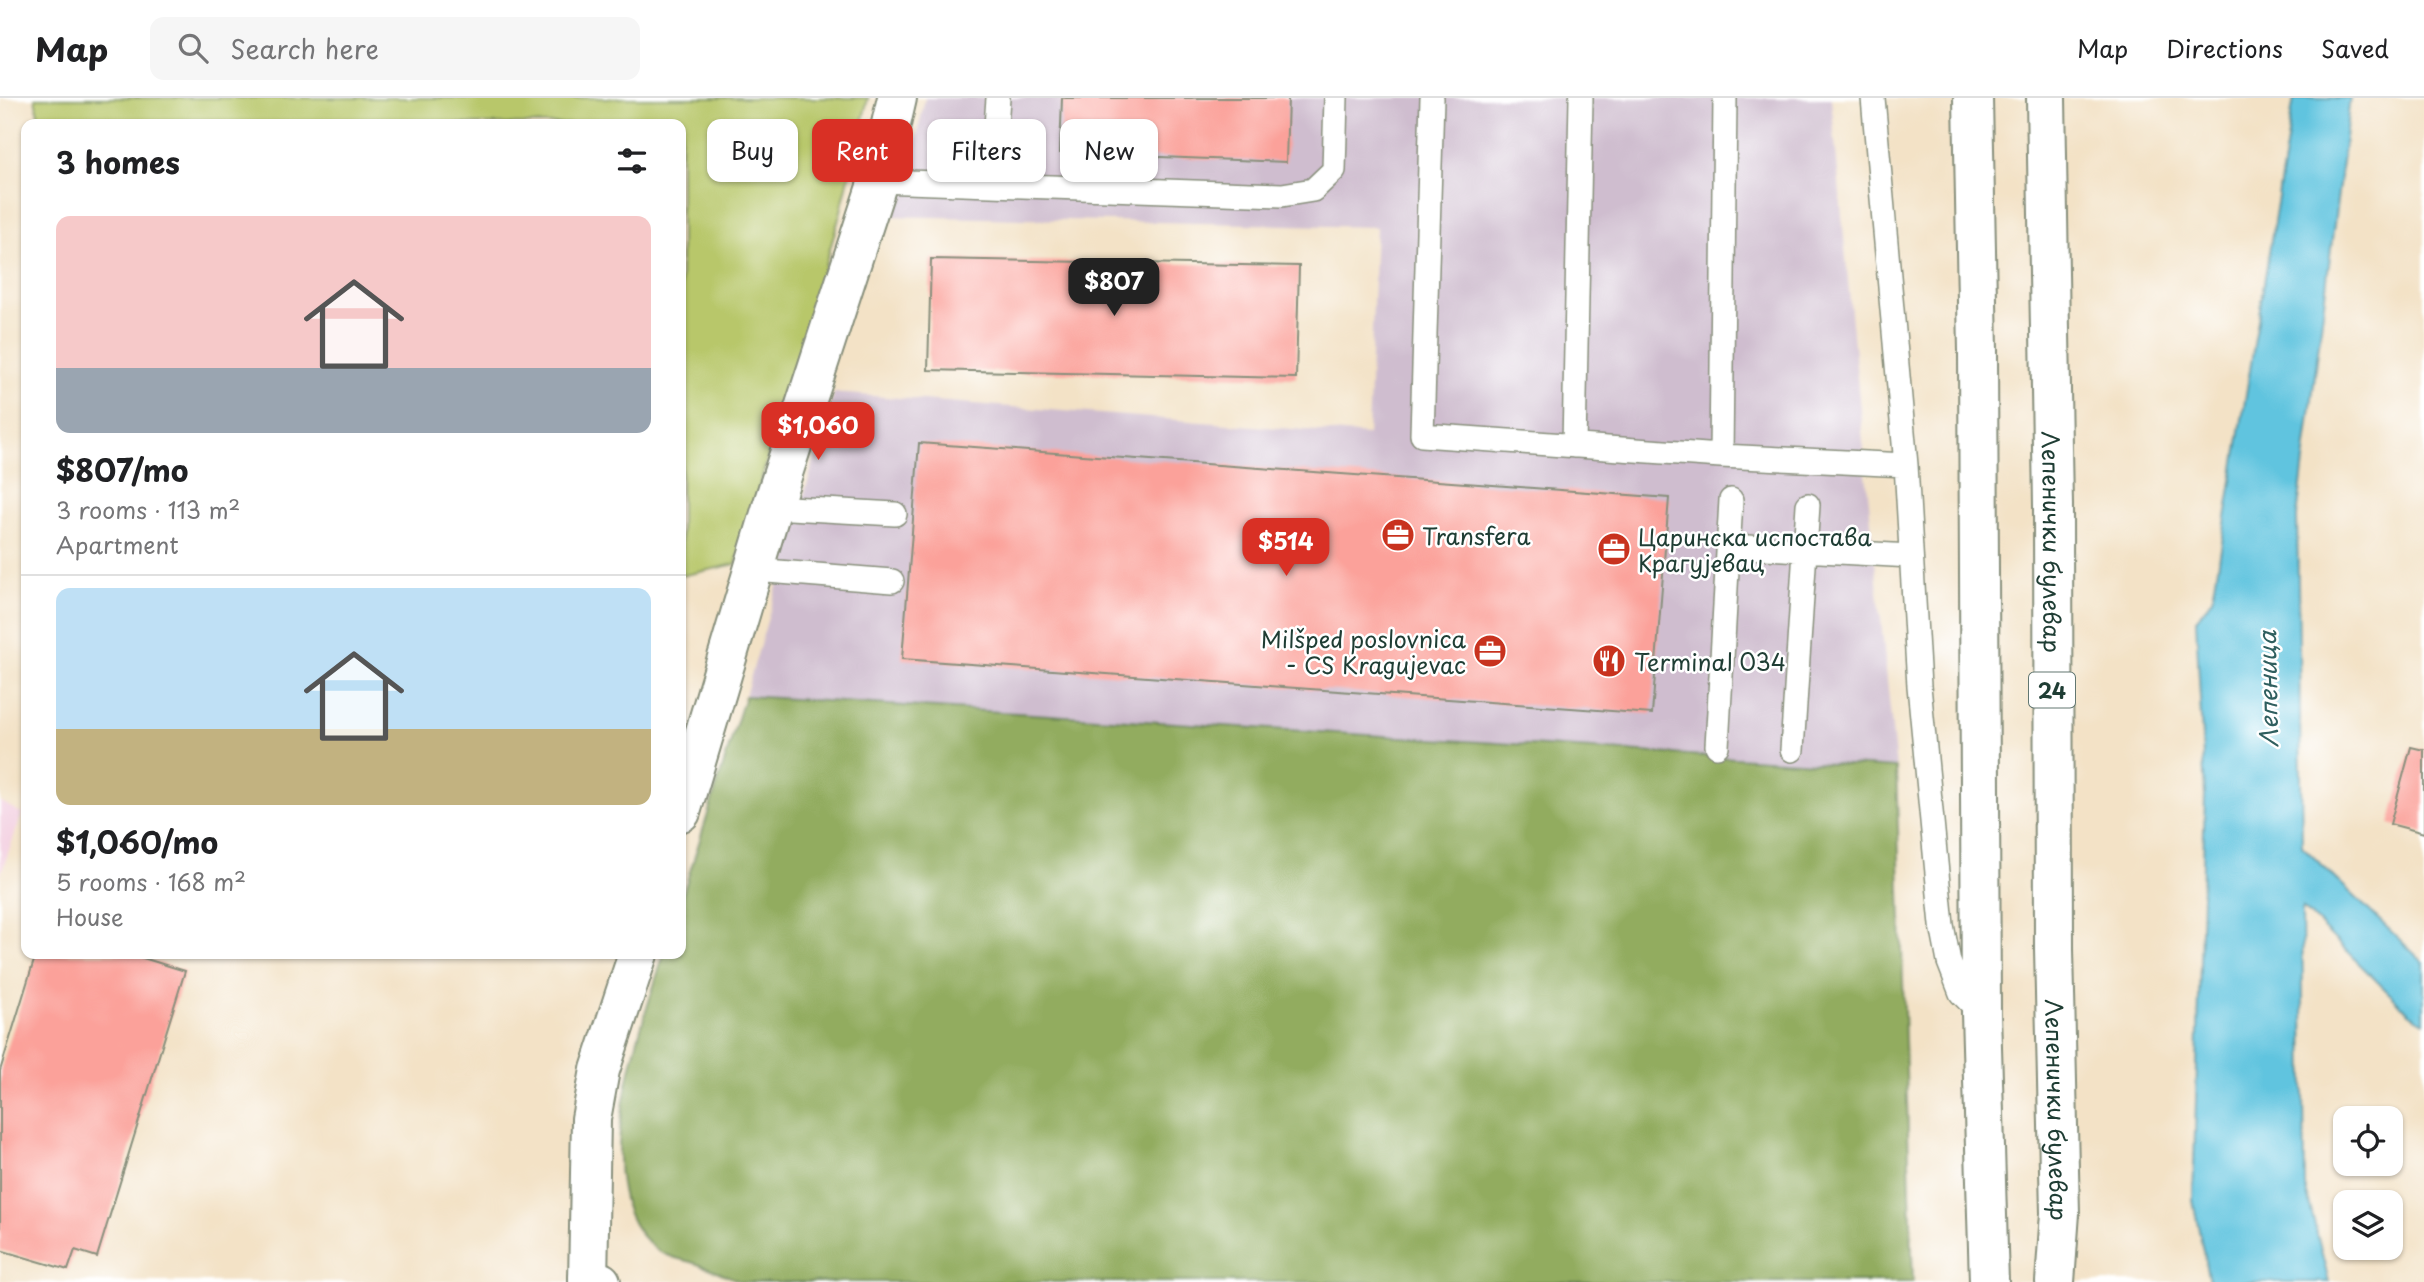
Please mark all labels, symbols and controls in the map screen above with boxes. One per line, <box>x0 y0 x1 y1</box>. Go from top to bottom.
search box <box>150 17 640 80</box>
text: Map <box>35 23 108 73</box>
icon: search <box>174 29 212 67</box>
text: Search here <box>230 29 379 68</box>
text: Map <box>2077 30 2128 66</box>
text: Directions <box>2166 30 2283 66</box>
text: Saved <box>2321 30 2389 66</box>
chip: Buy <box>707 119 798 182</box>
chip: Rent <box>812 119 913 182</box>
chip: Filters <box>927 119 1046 182</box>
chip: New <box>1060 119 1158 182</box>
text: 3 homes <box>56 139 180 184</box>
icon: filters <box>613 142 651 180</box>
pin: $807 <box>1073 258 1155 318</box>
icon: home <box>291 261 417 387</box>
text: $807 <box>1084 263 1144 298</box>
pin: $1,060 <box>761 402 875 462</box>
text: $1,060 <box>777 407 859 442</box>
street label: Лепенички булевар <box>2034 431 2071 653</box>
text: $807/mo <box>56 447 188 492</box>
text: 3 rooms · 113 m² <box>56 492 240 527</box>
office icon: Transfera <box>1379 516 1417 554</box>
pin: $514 <box>1245 518 1327 578</box>
place label: Transfera <box>1422 518 1531 553</box>
place label: Царинска испостава Крагујевац <box>1638 519 1872 580</box>
text: $514 <box>1258 523 1314 558</box>
text: Apartment <box>56 527 179 562</box>
office icon: Царинска испостава Крагујевац <box>1595 530 1633 568</box>
place label: Milšped poslovnica - CS Kragujevac <box>1261 621 1467 682</box>
water label: Лепеница <box>2248 629 2286 748</box>
office icon: Milšped poslovnica - CS Kragujevac <box>1471 632 1509 670</box>
icon: home <box>291 633 417 759</box>
restaurant icon: Terminal 034 <box>1590 642 1628 680</box>
place label: Terminal 034 <box>1634 644 1786 679</box>
road number: 24 <box>2029 672 2075 708</box>
text: $1,060/mo <box>56 819 218 864</box>
text: 5 rooms · 168 m² <box>56 864 246 899</box>
text: House <box>56 899 123 934</box>
street label: Лепенички булевар <box>2038 999 2078 1222</box>
map controls <box>2333 1106 2403 1260</box>
button: locate <box>2333 1106 2403 1176</box>
button: layers <box>2333 1190 2403 1260</box>

